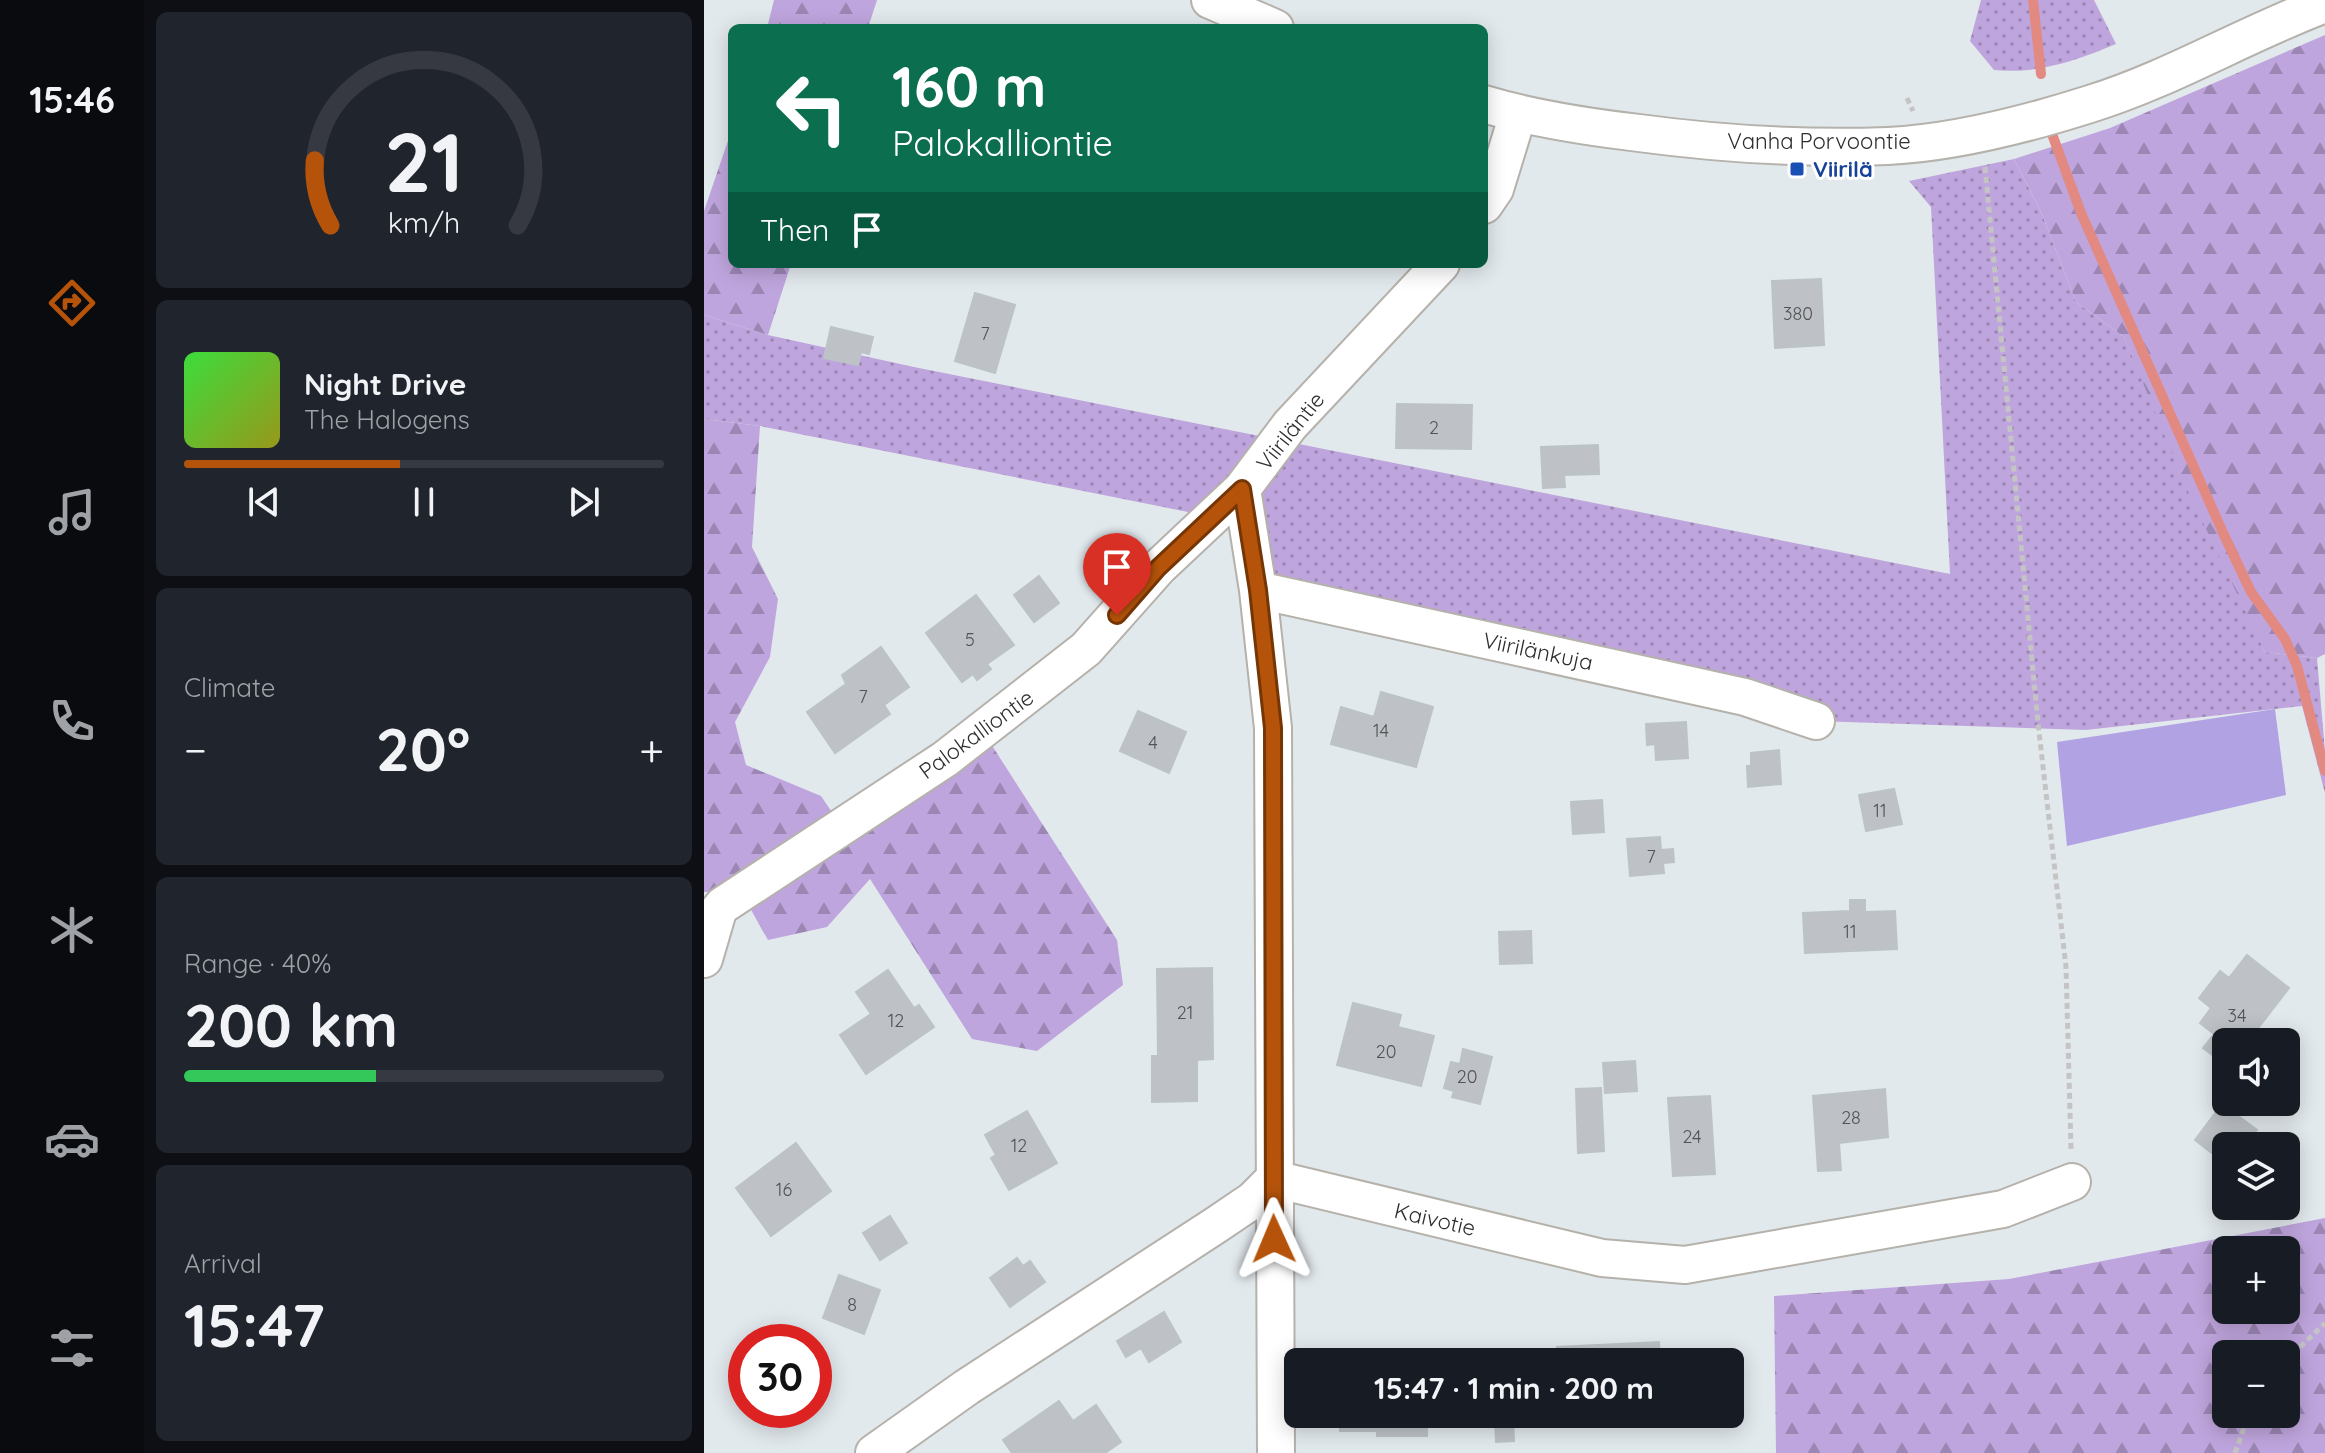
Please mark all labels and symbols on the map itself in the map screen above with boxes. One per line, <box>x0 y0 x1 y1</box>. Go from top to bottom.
street label: Vanha Porvoontie <box>1727 127 1911 155</box>
place label: Viirilä <box>1813 155 1873 183</box>
marker: Viirilä <box>1788 160 1806 178</box>
house number: 380 <box>1783 302 1813 325</box>
house number: 7 <box>980 322 990 345</box>
street label: Viiriläntie <box>1250 386 1330 476</box>
house number: 2 <box>1429 416 1439 439</box>
pin <box>1083 533 1151 615</box>
street label: Viirilänkuja <box>1480 626 1596 676</box>
house number: 5 <box>965 628 975 651</box>
street label: Palokalliontie <box>913 683 1039 785</box>
house number: 7 <box>858 685 868 708</box>
house number: 14 <box>1373 719 1389 742</box>
house number: 4 <box>1148 731 1158 754</box>
house number: 11 <box>1873 799 1887 822</box>
house number: 7 <box>1646 845 1656 868</box>
house number: 11 <box>1843 920 1857 943</box>
house number: 21 <box>1177 1001 1193 1024</box>
house number: 34 <box>2228 1004 2246 1027</box>
house number: 12 <box>888 1009 904 1032</box>
house number: 20 <box>1376 1040 1396 1063</box>
house number: 20 <box>1457 1065 1477 1088</box>
house number: 28 <box>1841 1106 1861 1129</box>
house number: 24 <box>1682 1125 1702 1148</box>
house number: 12 <box>1011 1134 1027 1157</box>
house number: 16 <box>776 1178 792 1201</box>
street label: Kaivotie <box>1392 1196 1478 1242</box>
position arrow <box>1232 1197 1316 1281</box>
house number: 8 <box>847 1293 857 1316</box>
speed limit sign: 30 <box>728 1324 832 1428</box>

